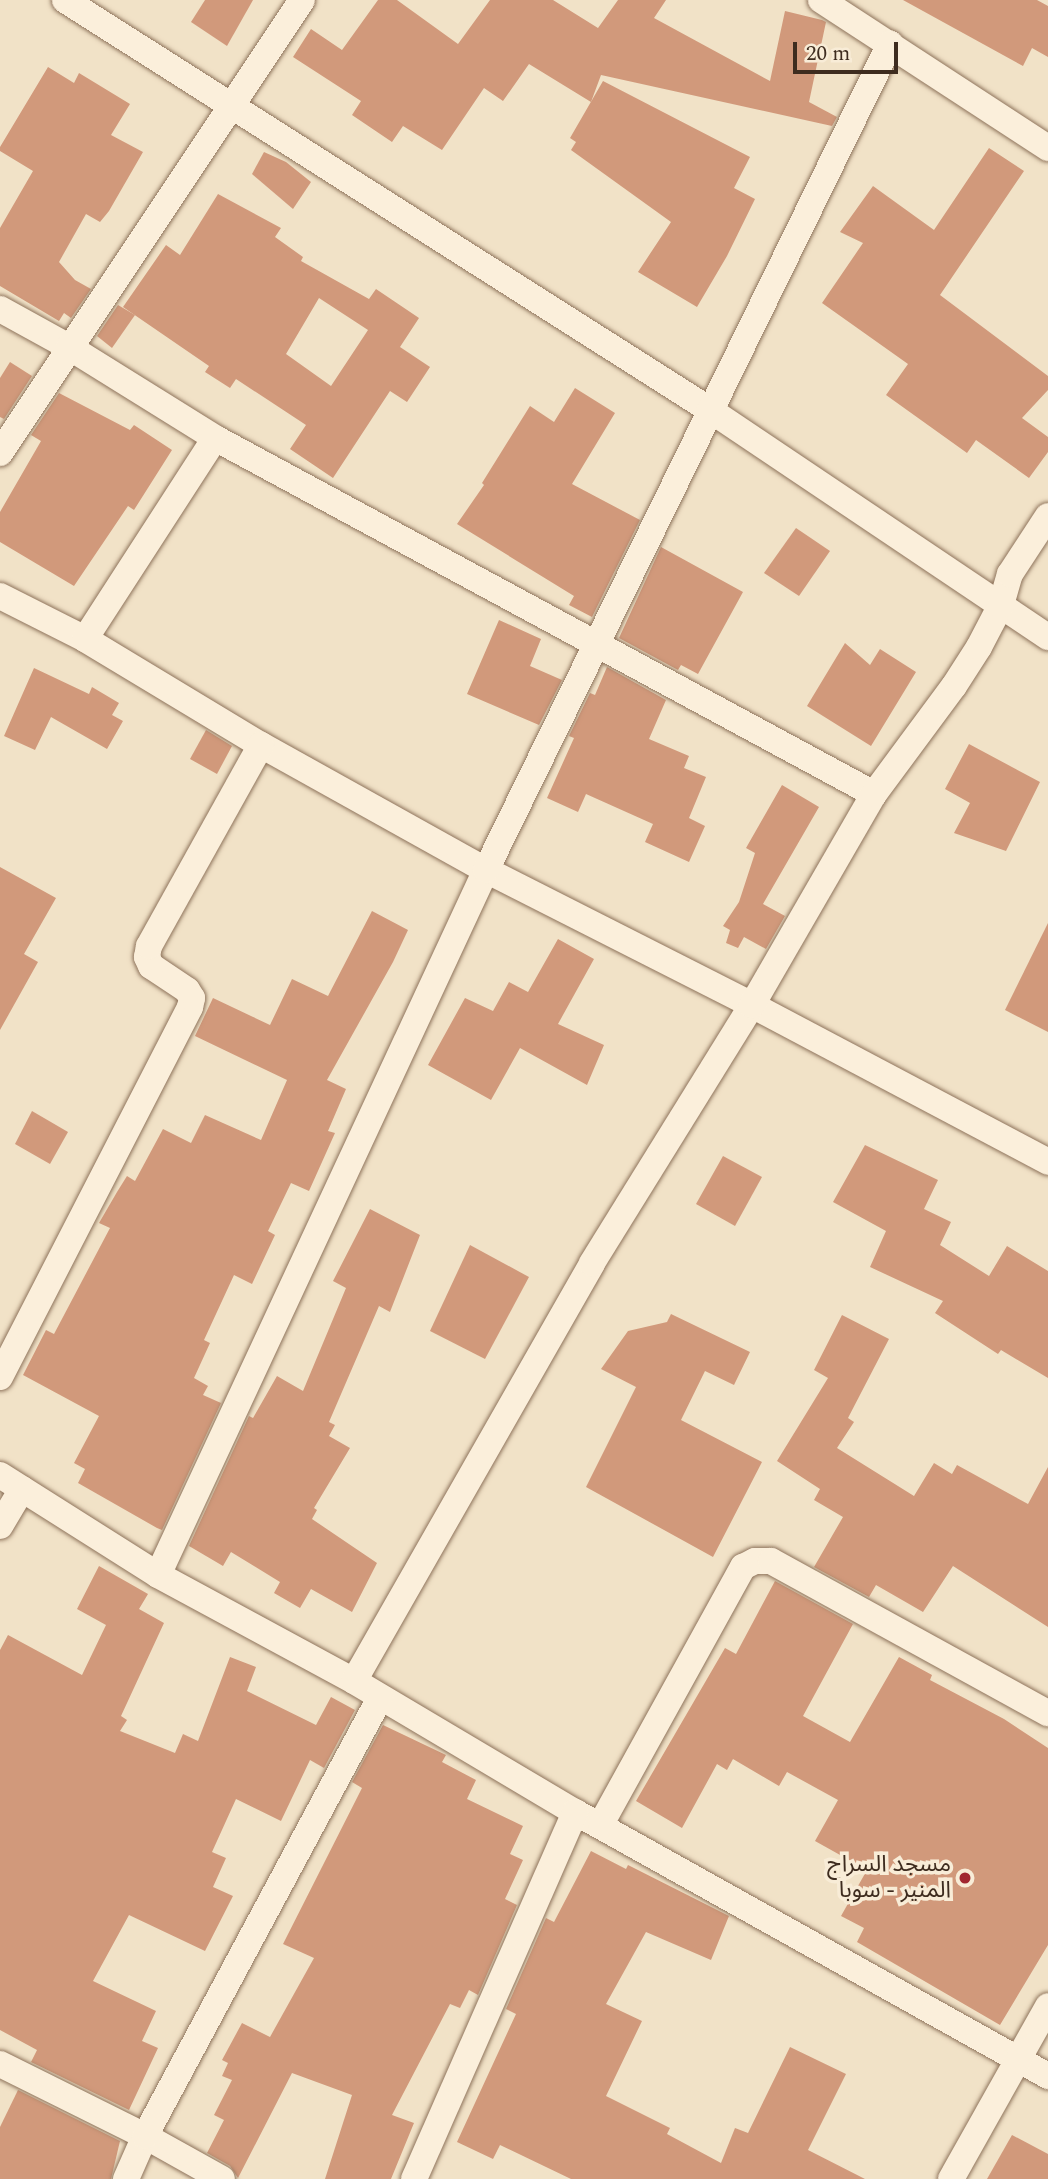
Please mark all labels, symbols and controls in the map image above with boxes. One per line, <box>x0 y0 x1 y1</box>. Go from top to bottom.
scale bar <box>796 28 901 72</box>
text: 20 m <box>806 38 850 70</box>
place label: مسجد السراج المنير - سوبا <box>827 1851 951 1905</box>
marker: مسجد السراج المنير - سوبا <box>957 1870 973 1886</box>

